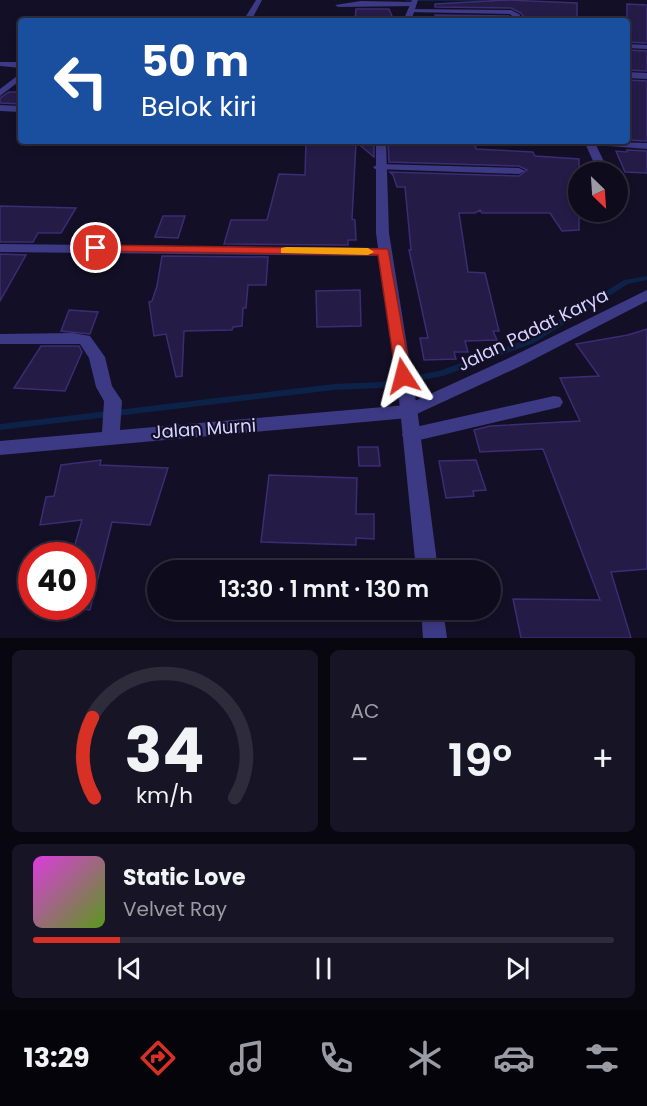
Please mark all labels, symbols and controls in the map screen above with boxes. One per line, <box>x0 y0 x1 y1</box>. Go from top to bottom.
text: 50 m <box>141 32 249 91</box>
icon: left <box>42 42 120 120</box>
text: Belok kiri <box>141 88 257 125</box>
north arrow <box>568 162 628 222</box>
map controls <box>568 162 628 222</box>
pin <box>70 222 121 273</box>
icon: arrive <box>79 231 112 264</box>
street label: Jalan Padat Karya <box>453 282 612 377</box>
position arrow <box>371 344 435 408</box>
street label: Jalan Murni <box>151 412 257 445</box>
speed limit sign: 40 <box>18 542 96 620</box>
text: 13:30 · 1 mnt · 130 m <box>219 574 429 605</box>
text: AC <box>351 697 379 725</box>
text: 34 <box>125 706 205 794</box>
text: 19° <box>448 729 512 792</box>
text: − <box>351 736 369 783</box>
text: + <box>591 736 614 783</box>
text: km/h <box>136 780 193 811</box>
text: Static Love <box>123 862 246 893</box>
text: Velvet Ray <box>123 895 227 923</box>
icon: previous <box>113 952 146 985</box>
icon: pause <box>307 952 340 985</box>
icon: next <box>501 952 534 985</box>
icon: directions <box>137 1037 179 1079</box>
icon: music <box>226 1037 268 1079</box>
icon: phone <box>315 1037 357 1079</box>
icon: climate <box>404 1037 446 1079</box>
icon: car <box>493 1037 535 1079</box>
icon: filters <box>581 1037 623 1079</box>
text: 13:29 <box>23 1039 90 1076</box>

